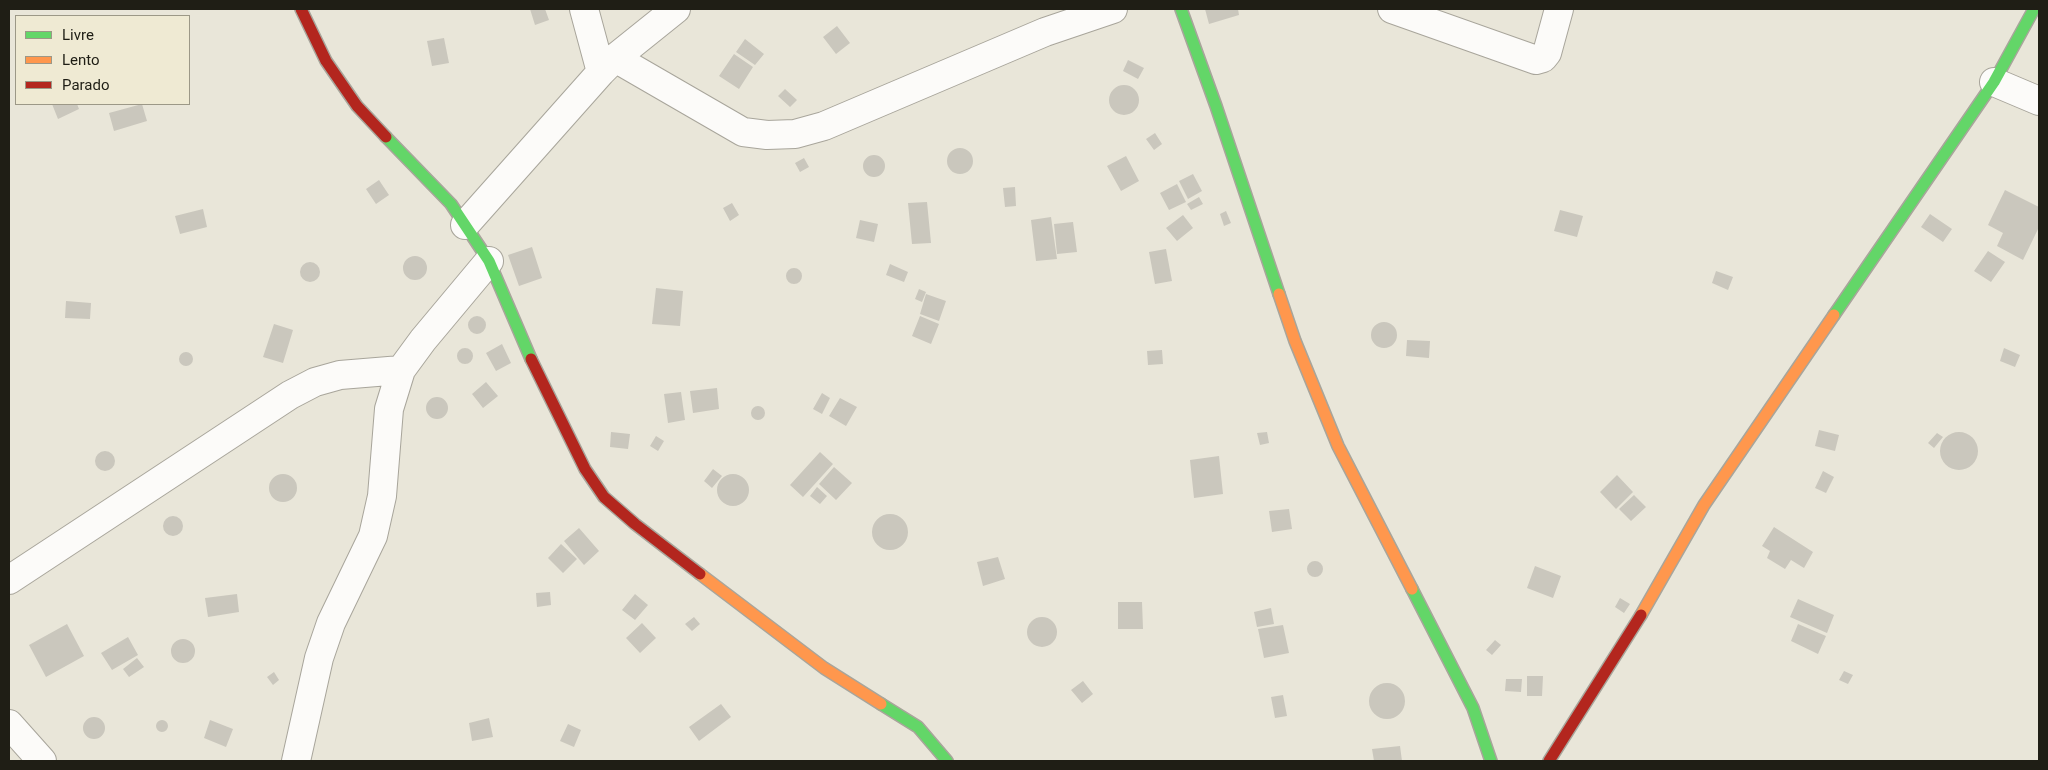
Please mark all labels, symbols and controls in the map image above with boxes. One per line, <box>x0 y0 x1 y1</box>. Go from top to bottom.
legend <box>15 15 190 105</box>
text: Livre <box>62 26 94 44</box>
text: Lento <box>62 51 100 69</box>
text: Parado <box>62 76 110 94</box>

